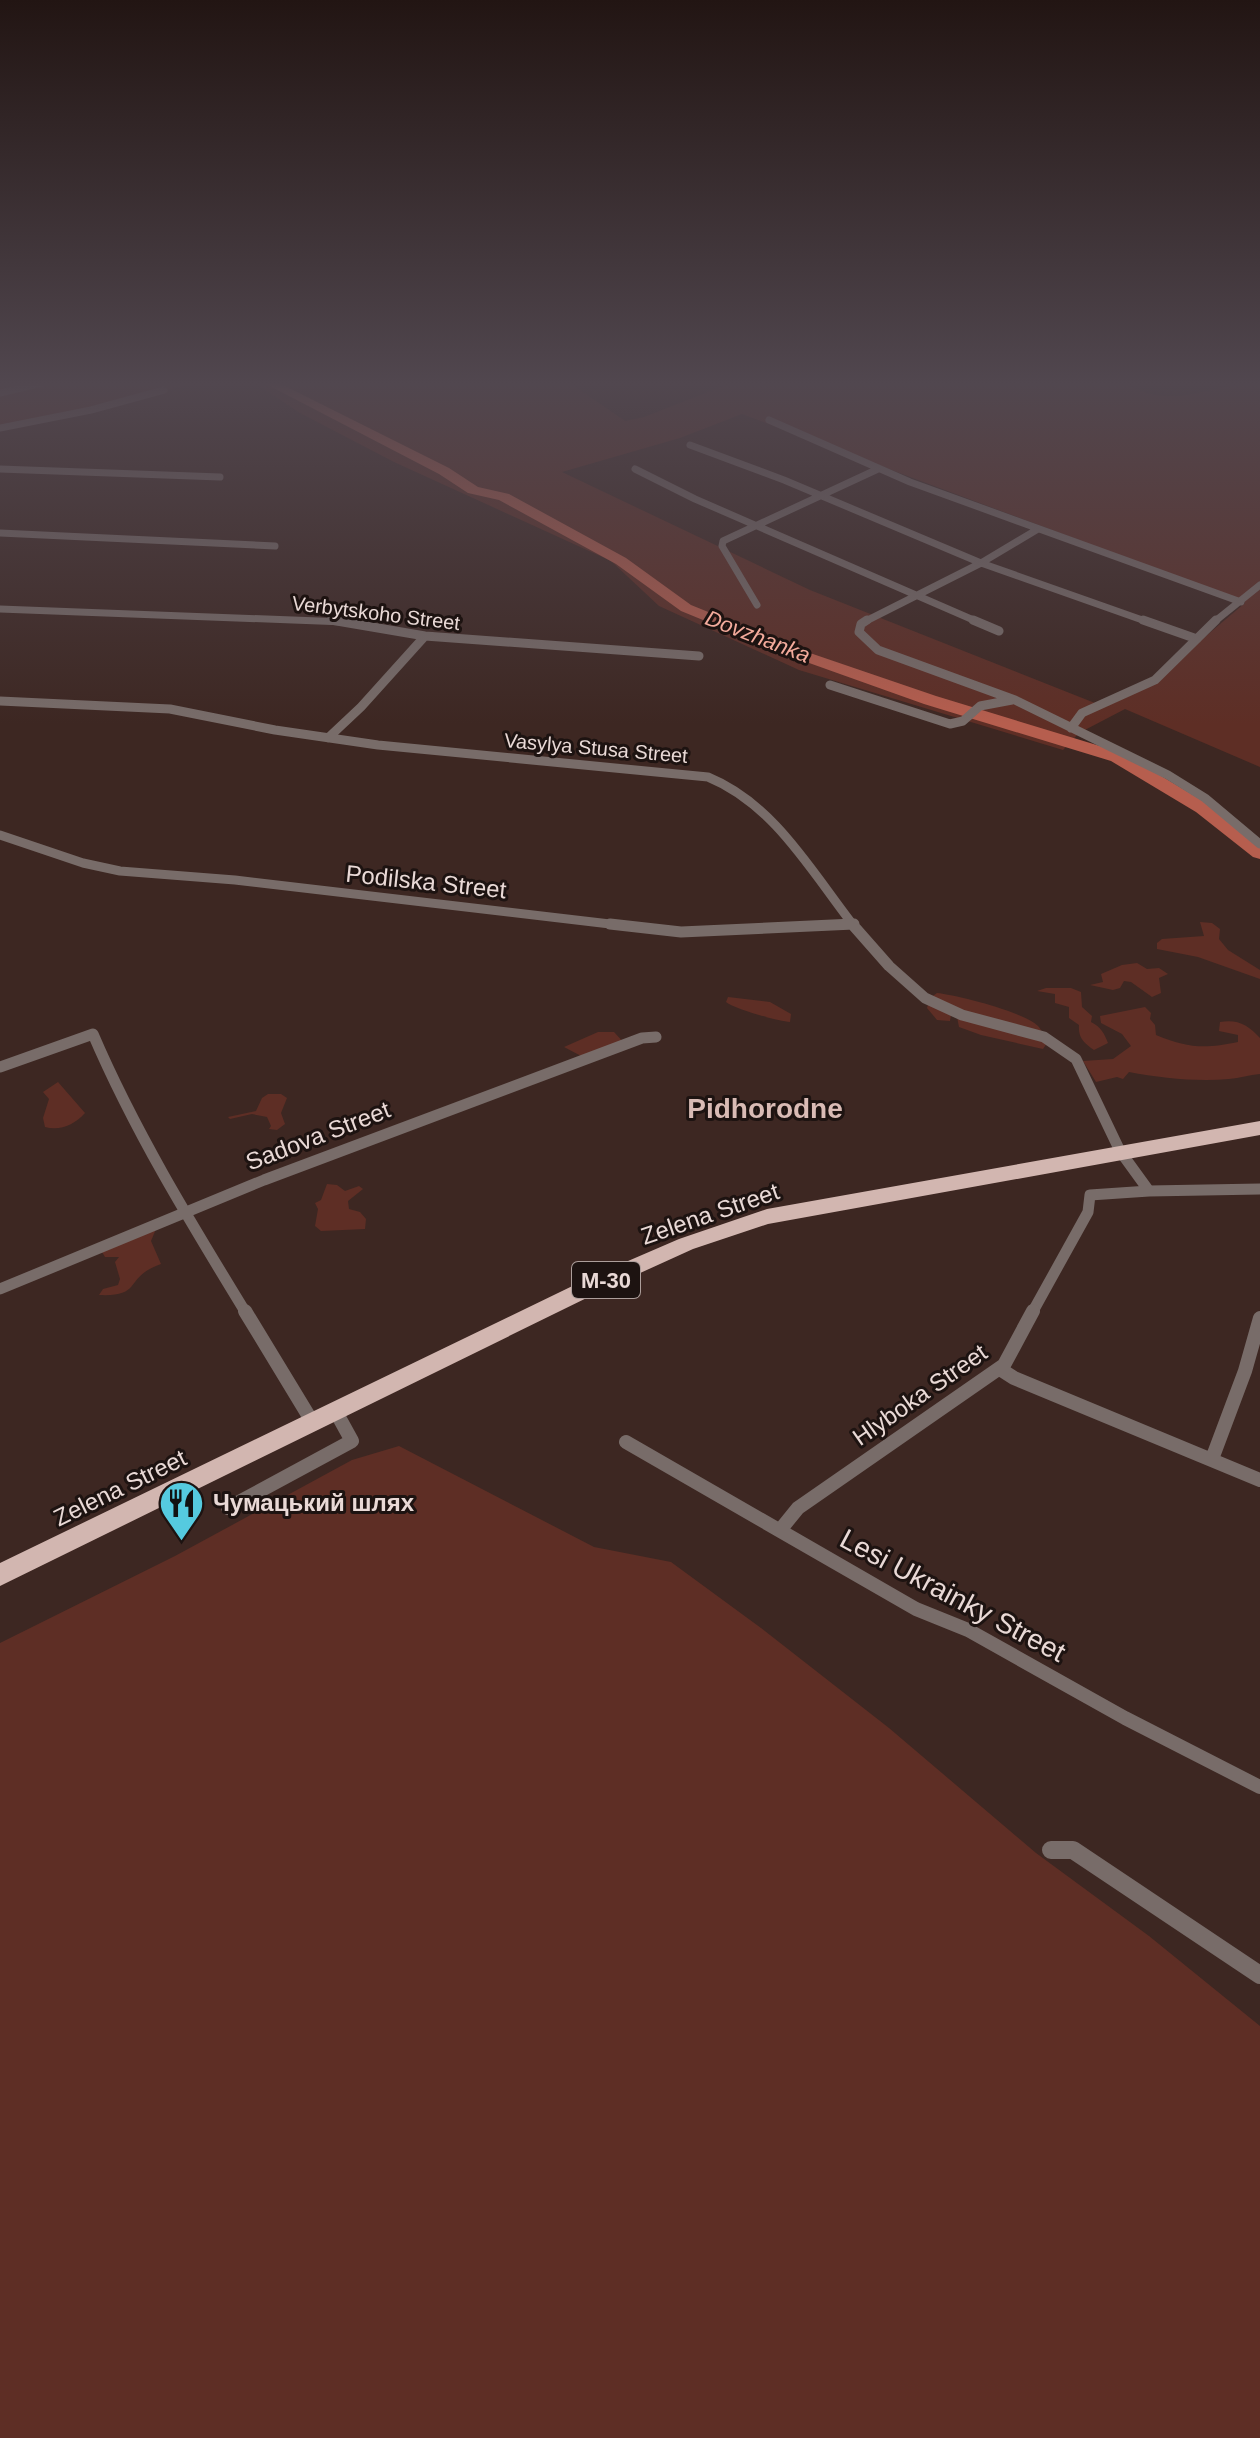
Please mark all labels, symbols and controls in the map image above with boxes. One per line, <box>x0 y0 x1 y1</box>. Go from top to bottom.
street label: Verbytskoho Street <box>291 592 462 634</box>
water label: Dovzhanka <box>702 605 814 668</box>
street label: Vasylya Stusa Street <box>503 729 689 767</box>
street label: Podilska Street <box>344 860 508 903</box>
district label: Pidhorodne <box>687 1093 843 1124</box>
street label: Sadova Street <box>242 1096 394 1175</box>
street label: Zelena Street <box>637 1177 783 1250</box>
road number: М-30 <box>572 1262 640 1298</box>
street label: Hlyboka Street <box>848 1338 992 1451</box>
street label: Zelena Street <box>49 1444 191 1531</box>
restaurant icon: Чумацький шлях <box>158 1479 206 1542</box>
place label: Чумацький шлях <box>213 1489 415 1516</box>
street label: Lesi Ukrainky Street <box>835 1523 1071 1668</box>

